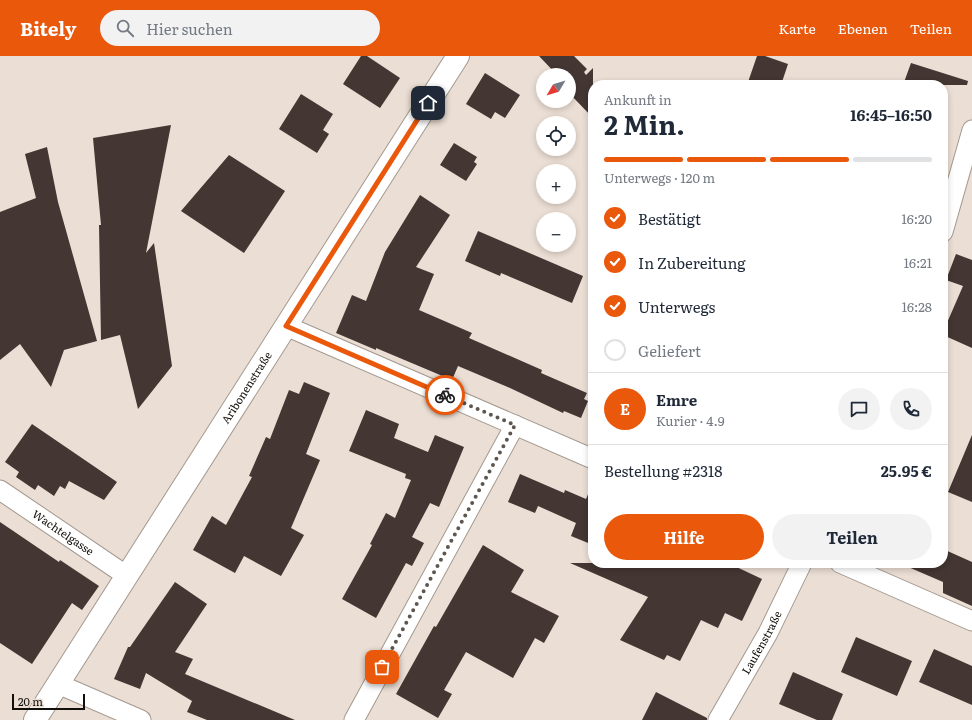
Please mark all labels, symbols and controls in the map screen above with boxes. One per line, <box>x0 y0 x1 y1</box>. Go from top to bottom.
search box <box>100 10 380 46</box>
text: Bitely <box>20 14 76 42</box>
icon: search <box>114 17 136 39</box>
text: Hier suchen <box>146 17 233 40</box>
text: Karte <box>779 18 816 38</box>
text: Ebenen <box>838 18 888 38</box>
text: Teilen <box>910 18 952 38</box>
north arrow <box>536 68 576 108</box>
map controls <box>536 68 576 252</box>
pin <box>411 86 445 120</box>
text: Ankunft in <box>604 90 672 109</box>
icon: home <box>417 92 439 114</box>
text: 16:45–16:50 <box>850 103 932 126</box>
text: 2 Min. <box>604 104 685 143</box>
button: locate <box>536 116 576 156</box>
button: + <box>536 164 576 204</box>
text: Unterwegs · 120 m <box>604 168 715 187</box>
icon: check <box>604 207 626 229</box>
text: Bestätigt <box>638 207 701 230</box>
text: 16:20 <box>901 209 932 228</box>
button: − <box>536 212 576 252</box>
icon: check <box>604 251 626 273</box>
text: In Zubereitung <box>638 251 746 274</box>
text: 16:21 <box>904 253 932 272</box>
icon: check <box>604 295 626 317</box>
text: Unterwegs <box>638 295 715 318</box>
text: 16:28 <box>902 297 932 316</box>
text: Geliefert <box>638 339 701 362</box>
street label: Aribonenstraße <box>217 348 275 426</box>
courier <box>425 375 465 415</box>
icon: bike <box>434 384 456 406</box>
text: Emre <box>656 388 697 411</box>
button: chat <box>838 388 880 430</box>
button: phone <box>890 388 932 430</box>
text: E <box>620 397 630 420</box>
text: Kurier · 4.9 <box>656 411 725 430</box>
text: Bestellung #2318 <box>604 459 723 482</box>
text: 25.95 € <box>881 459 932 482</box>
street label: Wachtelgasse <box>29 505 98 559</box>
button: Hilfe <box>604 514 764 560</box>
button: Teilen <box>772 514 932 560</box>
street label: Laufenstraße <box>737 608 785 677</box>
pin <box>365 650 399 684</box>
icon: bag <box>371 656 393 678</box>
scale bar <box>12 692 85 711</box>
text: 20 m <box>18 693 43 709</box>

